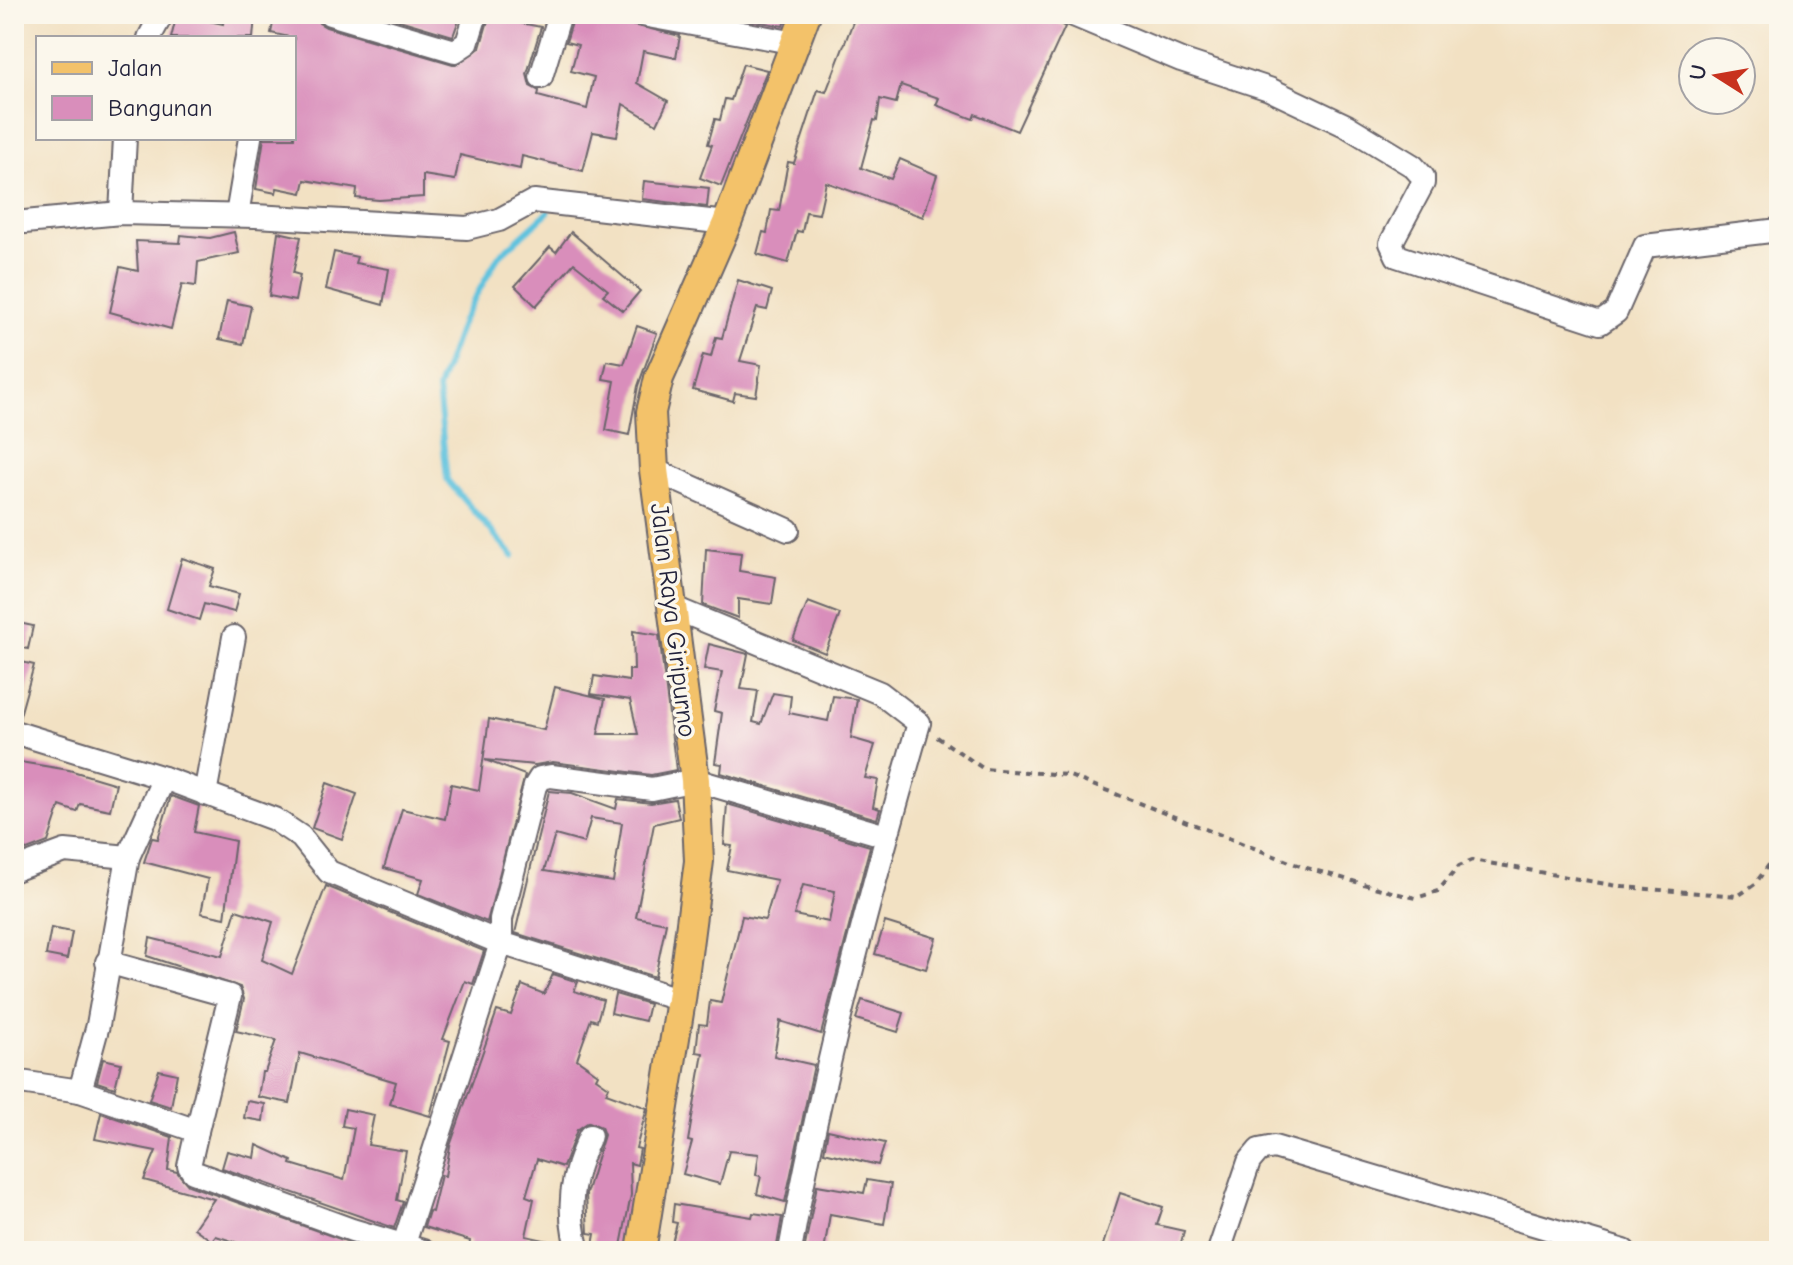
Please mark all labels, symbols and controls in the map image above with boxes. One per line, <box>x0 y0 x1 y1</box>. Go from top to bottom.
legend <box>36 36 296 140</box>
north arrow <box>1677 36 1757 116</box>
text: Jalan <box>108 54 162 82</box>
text: U <box>1684 63 1713 82</box>
text: Bangunan <box>108 94 212 122</box>
street label: Jalan Raya Giripurno <box>644 501 702 739</box>

